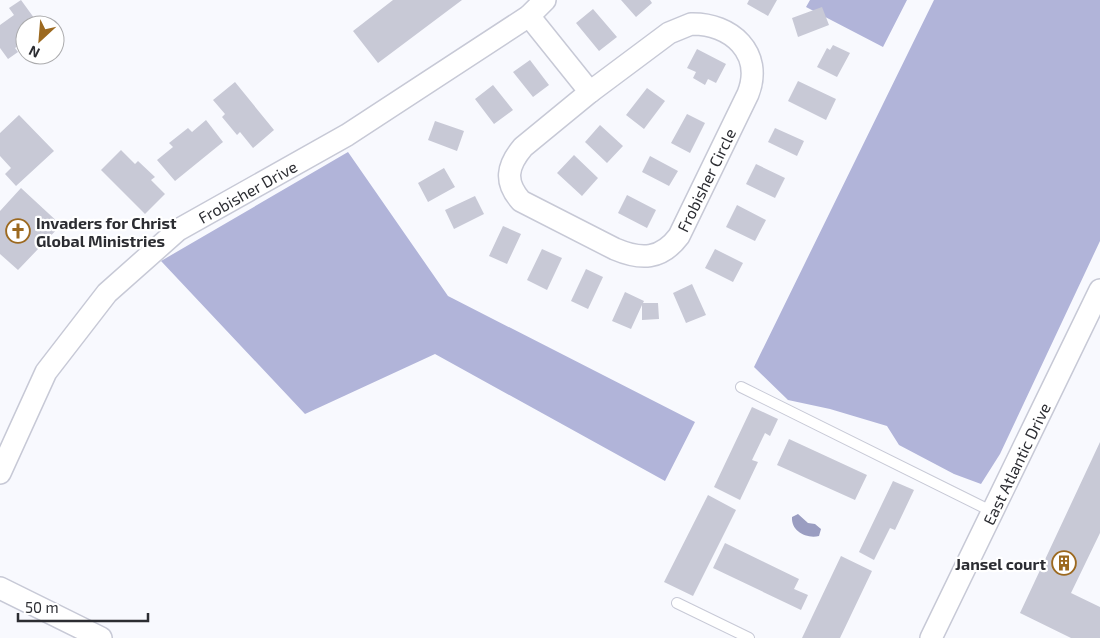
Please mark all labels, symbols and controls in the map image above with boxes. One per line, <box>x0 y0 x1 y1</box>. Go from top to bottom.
north arrow <box>15 15 65 65</box>
text: N <box>26 42 42 62</box>
street label: Frobisher Circle <box>673 125 739 235</box>
street label: Frobisher Drive <box>194 156 300 226</box>
place label: Invaders for Christ Global Ministries <box>36 213 177 250</box>
church icon: Invaders for Christ Global Ministries <box>5 218 31 244</box>
street label: East Atlantic Drive <box>978 399 1053 528</box>
building icon: Jansel court <box>1051 550 1077 576</box>
place label: Jansel court <box>955 554 1046 573</box>
scale bar <box>18 590 148 622</box>
text: 50 m <box>25 598 59 616</box>

